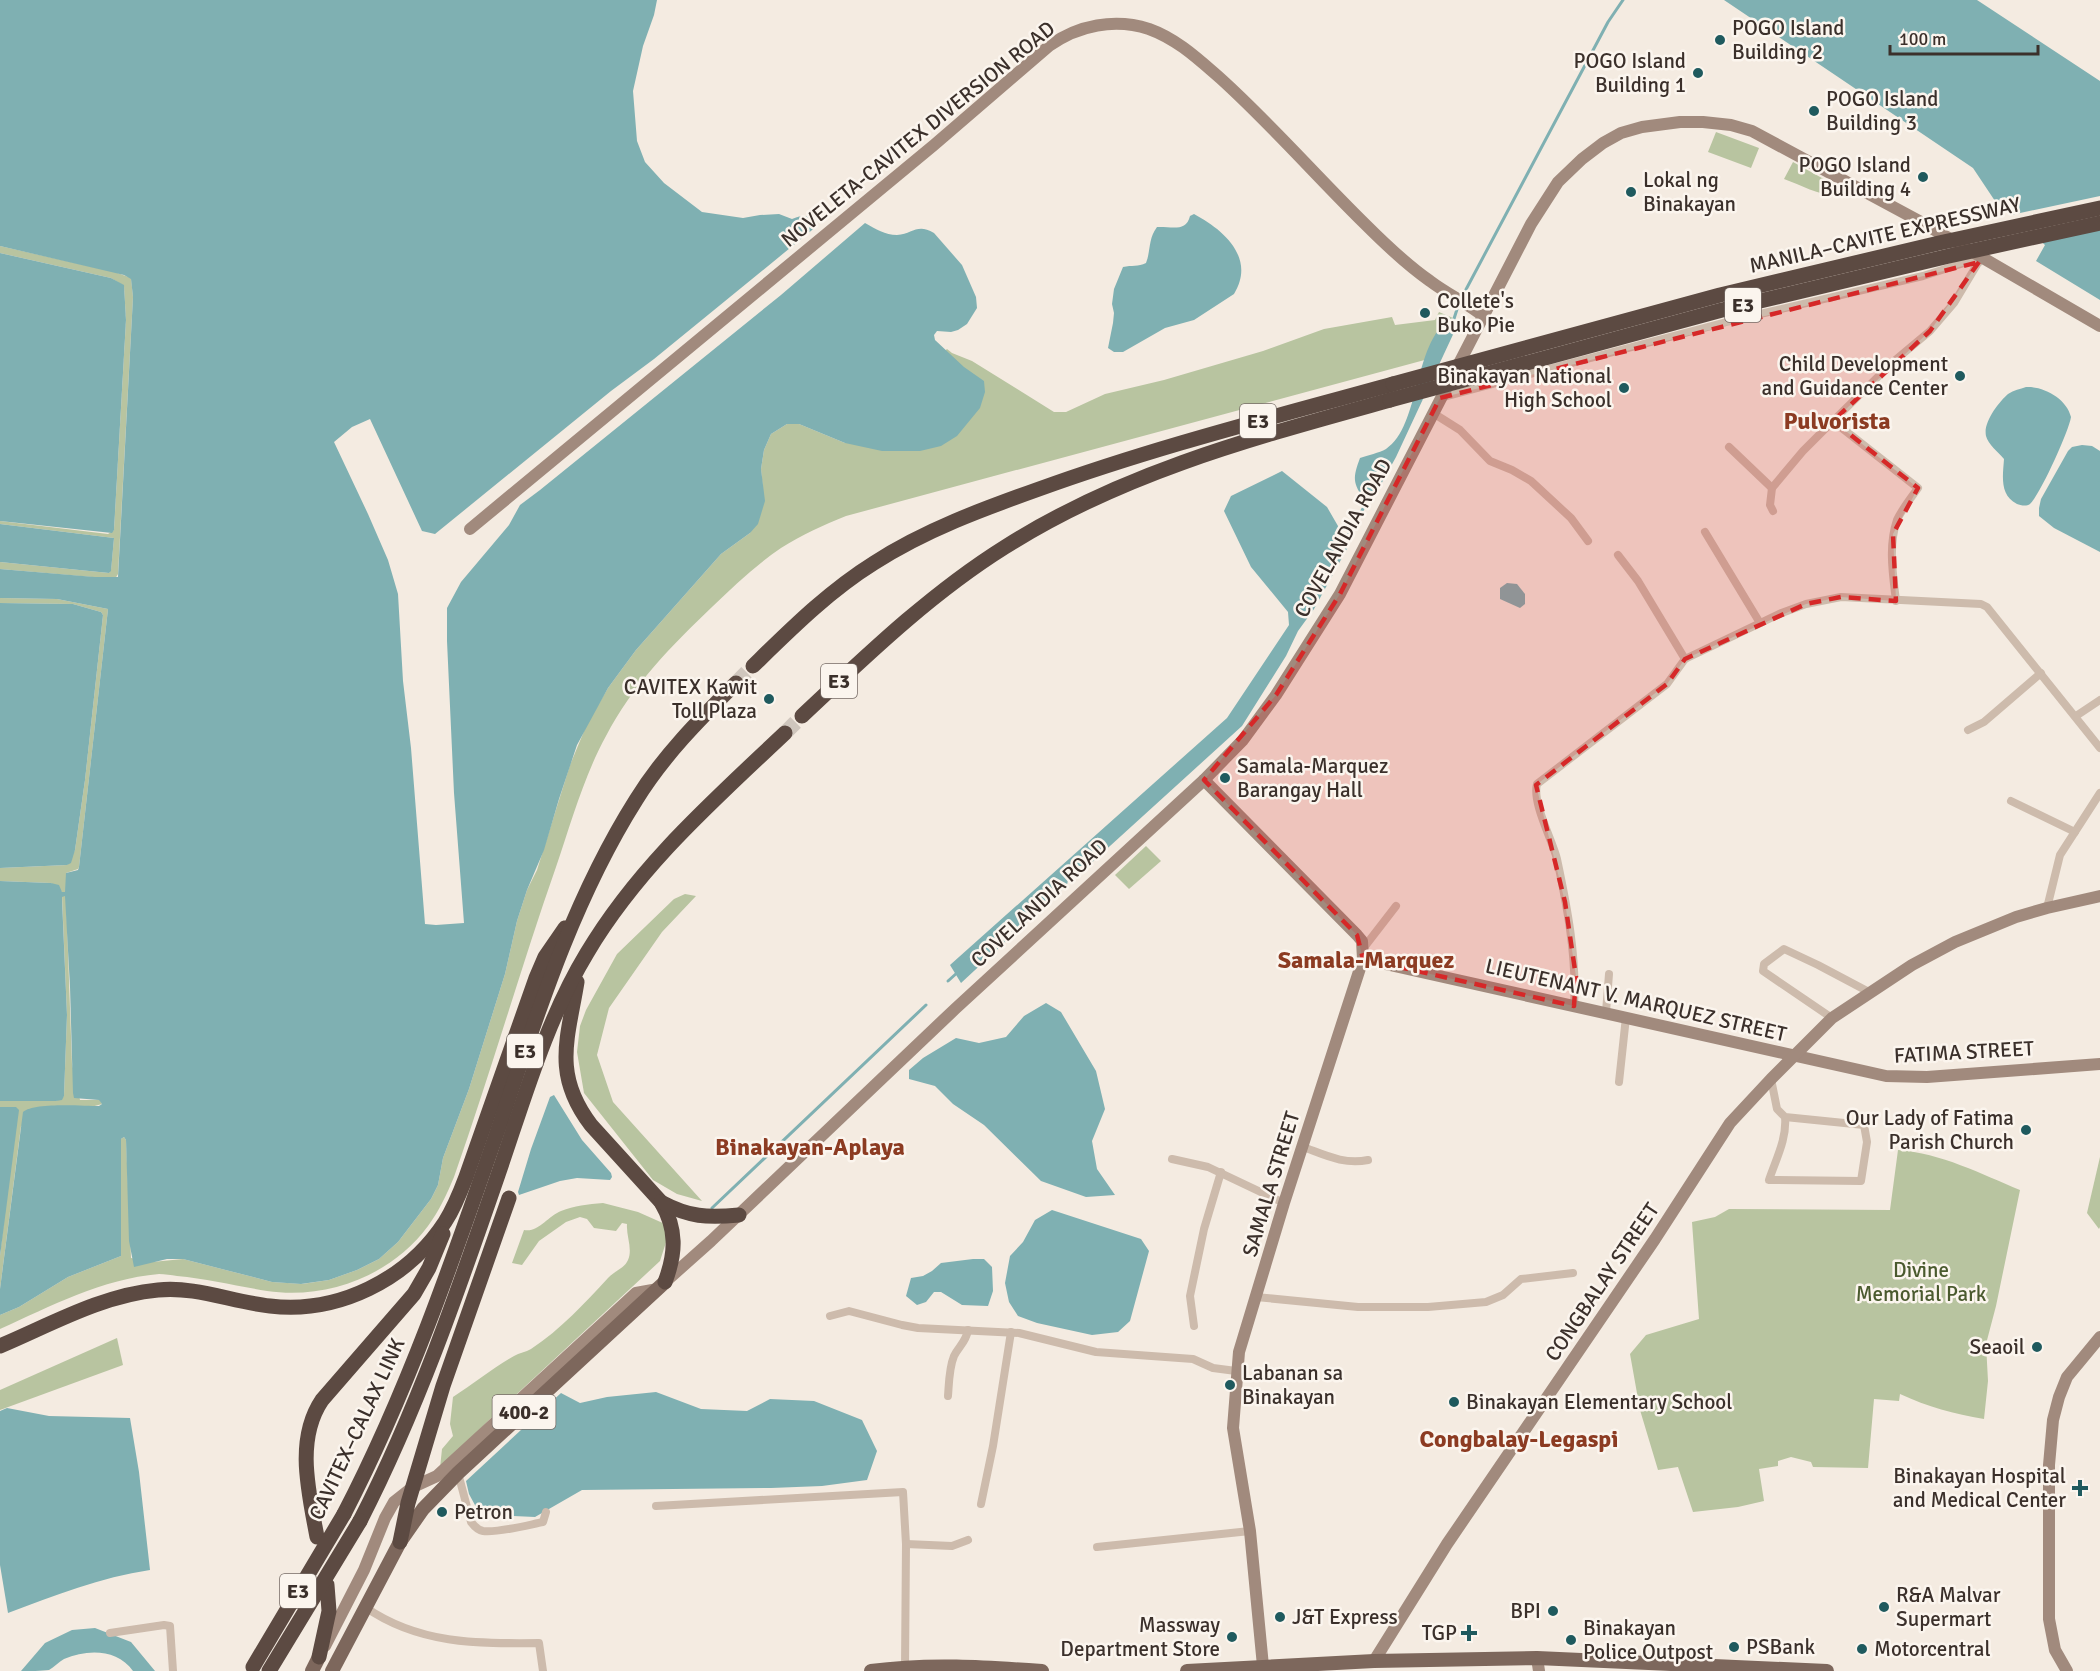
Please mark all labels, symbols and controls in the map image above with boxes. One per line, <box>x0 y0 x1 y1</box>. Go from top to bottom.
street label: NOVELETA-CAVITEX DIVERSION ROAD <box>776 15 1060 253</box>
place label: POGO Island Building 2 <box>1732 15 1844 65</box>
scale bar <box>1890 18 2038 56</box>
text: 100 m <box>1899 28 1946 50</box>
marker: POGO Island Building 2 <box>1713 33 1727 47</box>
place label: POGO Island Building 1 <box>1574 48 1686 98</box>
marker: POGO Island Building 1 <box>1691 66 1705 80</box>
place label: POGO Island Building 3 <box>1826 86 1938 136</box>
marker: POGO Island Building 3 <box>1807 104 1821 118</box>
place label: POGO Island Building 4 <box>1799 152 1911 202</box>
place label: Lokal ng Binakayan <box>1643 167 1736 217</box>
marker: POGO Island Building 4 <box>1916 170 1930 184</box>
marker: Lokal ng Binakayan <box>1624 185 1638 199</box>
street label: MANILA–CAVITE EXPRESSWAY <box>1747 191 2024 279</box>
place label: Collete's Buko Pie <box>1437 288 1515 338</box>
road number: E3 <box>1725 288 1761 322</box>
marker: Collete's Buko Pie <box>1418 306 1432 320</box>
place label: Child Development and Guidance Center <box>1762 351 1948 401</box>
place label: Binakayan National High School <box>1437 363 1612 413</box>
marker: Child Development and Guidance Center <box>1953 369 1967 383</box>
marker: Binakayan National High School <box>1617 381 1631 395</box>
road number: E3 <box>1240 404 1276 438</box>
district label: Pulvorista <box>1783 406 1891 436</box>
street label: COVELANDIA ROAD <box>1289 454 1397 622</box>
road number: E3 <box>821 664 857 698</box>
place label: CAVITEX Kawit Toll Plaza <box>624 674 757 724</box>
marker: CAVITEX Kawit Toll Plaza <box>762 692 776 706</box>
place label: Samala-Marquez Barangay Hall <box>1237 753 1388 803</box>
marker: Samala-Marquez Barangay Hall <box>1218 771 1232 785</box>
street label: COVELANDIA ROAD <box>965 833 1113 973</box>
district label: Samala-Marquez <box>1278 945 1455 975</box>
street label: LIEUTENANT V. MARQUEZ STREET <box>1483 953 1790 1047</box>
road number: E3 <box>507 1034 543 1068</box>
street label: FATIMA STREET <box>1893 1035 2035 1069</box>
place label: Our Lady of Fatima Parish Church <box>1846 1105 2014 1155</box>
street label: SAMALA STREET <box>1237 1108 1306 1260</box>
marker: Our Lady of Fatima Parish Church <box>2019 1123 2033 1137</box>
district label: Binakayan-Aplaya <box>715 1132 905 1162</box>
street label: CONGBALAY STREET <box>1539 1197 1665 1366</box>
park label: Divine Memorial Park <box>1856 1257 1987 1307</box>
street label: CAVITEX–CALAX LINK <box>303 1334 411 1524</box>
place label: Seaoil <box>1969 1334 2025 1360</box>
marker: Seaoil <box>2030 1340 2044 1354</box>
place label: Labanan sa Binakayan <box>1242 1360 1343 1410</box>
marker: Labanan sa Binakayan <box>1223 1378 1237 1392</box>
place label: Binakayan Elementary School <box>1466 1389 1732 1415</box>
road number: 400-2 <box>492 1395 556 1429</box>
marker: Binakayan Elementary School <box>1447 1395 1461 1409</box>
district label: Congbalay-Legaspi <box>1420 1424 1618 1454</box>
place label: Binakayan Hospital and Medical Center <box>1893 1463 2066 1513</box>
marker: Binakayan Hospital and Medical Center <box>2071 1479 2089 1497</box>
place label: Petron <box>454 1499 513 1525</box>
marker: Petron <box>435 1505 449 1519</box>
road number: E3 <box>280 1574 316 1608</box>
place label: R&A Malvar Supermart <box>1896 1582 2001 1632</box>
place label: BPI <box>1510 1598 1541 1624</box>
marker: R&A Malvar Supermart <box>1877 1600 1891 1614</box>
place label: J&T Express <box>1292 1604 1398 1630</box>
marker: BPI <box>1546 1604 1560 1618</box>
marker: J&T Express <box>1273 1610 1287 1624</box>
place label: Massway Department Store <box>1060 1612 1220 1662</box>
place label: Binakayan Police Outpost <box>1583 1615 1713 1665</box>
place label: TGP <box>1422 1620 1457 1646</box>
marker: TGP <box>1462 1626 1476 1640</box>
marker: Massway Department Store <box>1225 1630 1239 1644</box>
marker: Binakayan Police Outpost <box>1564 1633 1578 1647</box>
place label: PSBank <box>1746 1634 1815 1660</box>
place label: Motorcentral <box>1874 1636 1991 1662</box>
marker: PSBank <box>1727 1640 1741 1654</box>
marker: Motorcentral <box>1855 1642 1869 1656</box>

